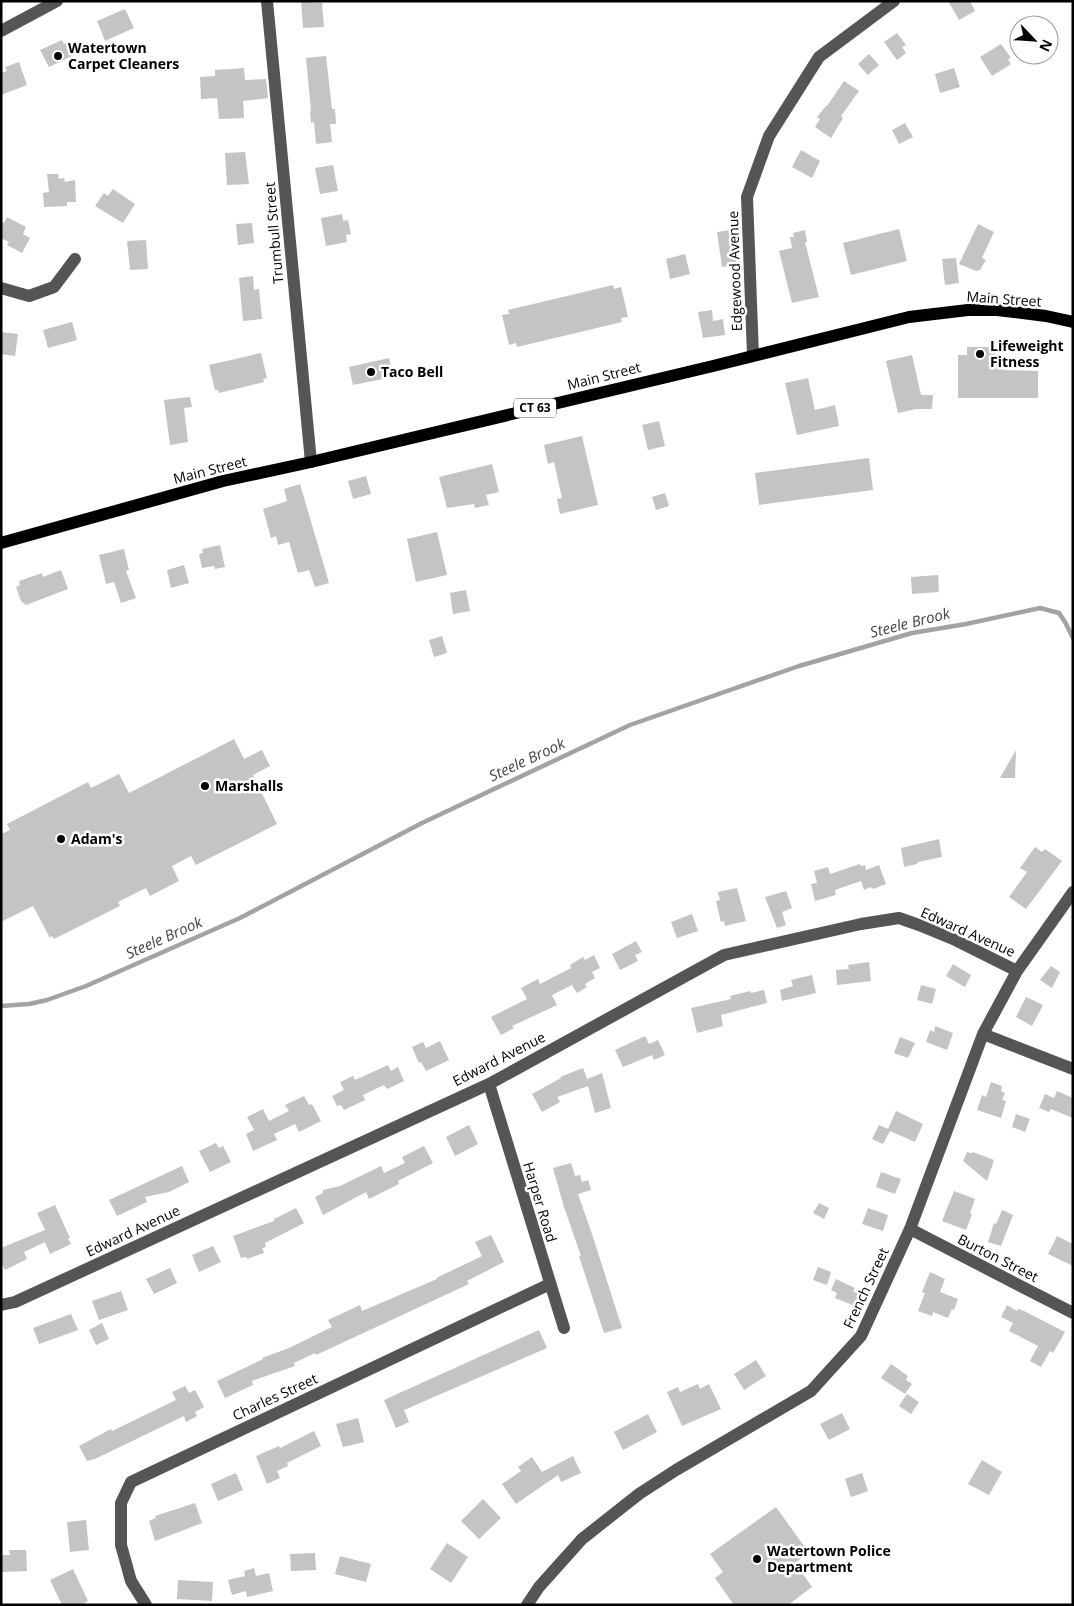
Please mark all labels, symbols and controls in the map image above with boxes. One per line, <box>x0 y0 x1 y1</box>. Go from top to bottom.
north arrow <box>1009 15 1059 65</box>
text: N <box>1035 37 1057 55</box>
place label: Watertown Carpet Cleaners <box>68 38 179 73</box>
marker: Watertown Carpet Cleaners <box>52 50 64 62</box>
street label: Trumbull Street <box>260 181 287 285</box>
street label: Edgewood Avenue <box>723 210 746 332</box>
street label: Main Street <box>966 286 1042 311</box>
place label: Lifeweight Fitness <box>990 336 1064 371</box>
marker: Lifeweight Fitness <box>974 348 986 360</box>
street label: Main Street <box>565 357 643 394</box>
place label: Taco Bell <box>381 362 443 381</box>
marker: Taco Bell <box>365 366 377 378</box>
road number: CT 63 <box>514 398 556 418</box>
street label: Main Street <box>171 451 249 488</box>
water label: Steele Brook <box>868 602 952 642</box>
water label: Steele Brook <box>485 732 568 785</box>
place label: Marshalls <box>215 776 283 795</box>
marker: Marshalls <box>199 780 211 792</box>
place label: Adam's <box>71 829 122 848</box>
marker: Adam's <box>55 833 67 845</box>
street label: Edward Avenue <box>918 902 1019 961</box>
water label: Steele Brook <box>122 911 206 963</box>
street label: Edward Avenue <box>449 1027 548 1090</box>
street label: Harper Road <box>519 1159 562 1244</box>
street label: Edward Avenue <box>83 1200 183 1261</box>
street label: Burton Street <box>955 1229 1042 1286</box>
street label: French Street <box>838 1244 893 1331</box>
street label: Charles Street <box>229 1369 320 1425</box>
place label: Watertown Police Department <box>767 1541 891 1576</box>
marker: Watertown Police Department <box>751 1553 763 1565</box>

